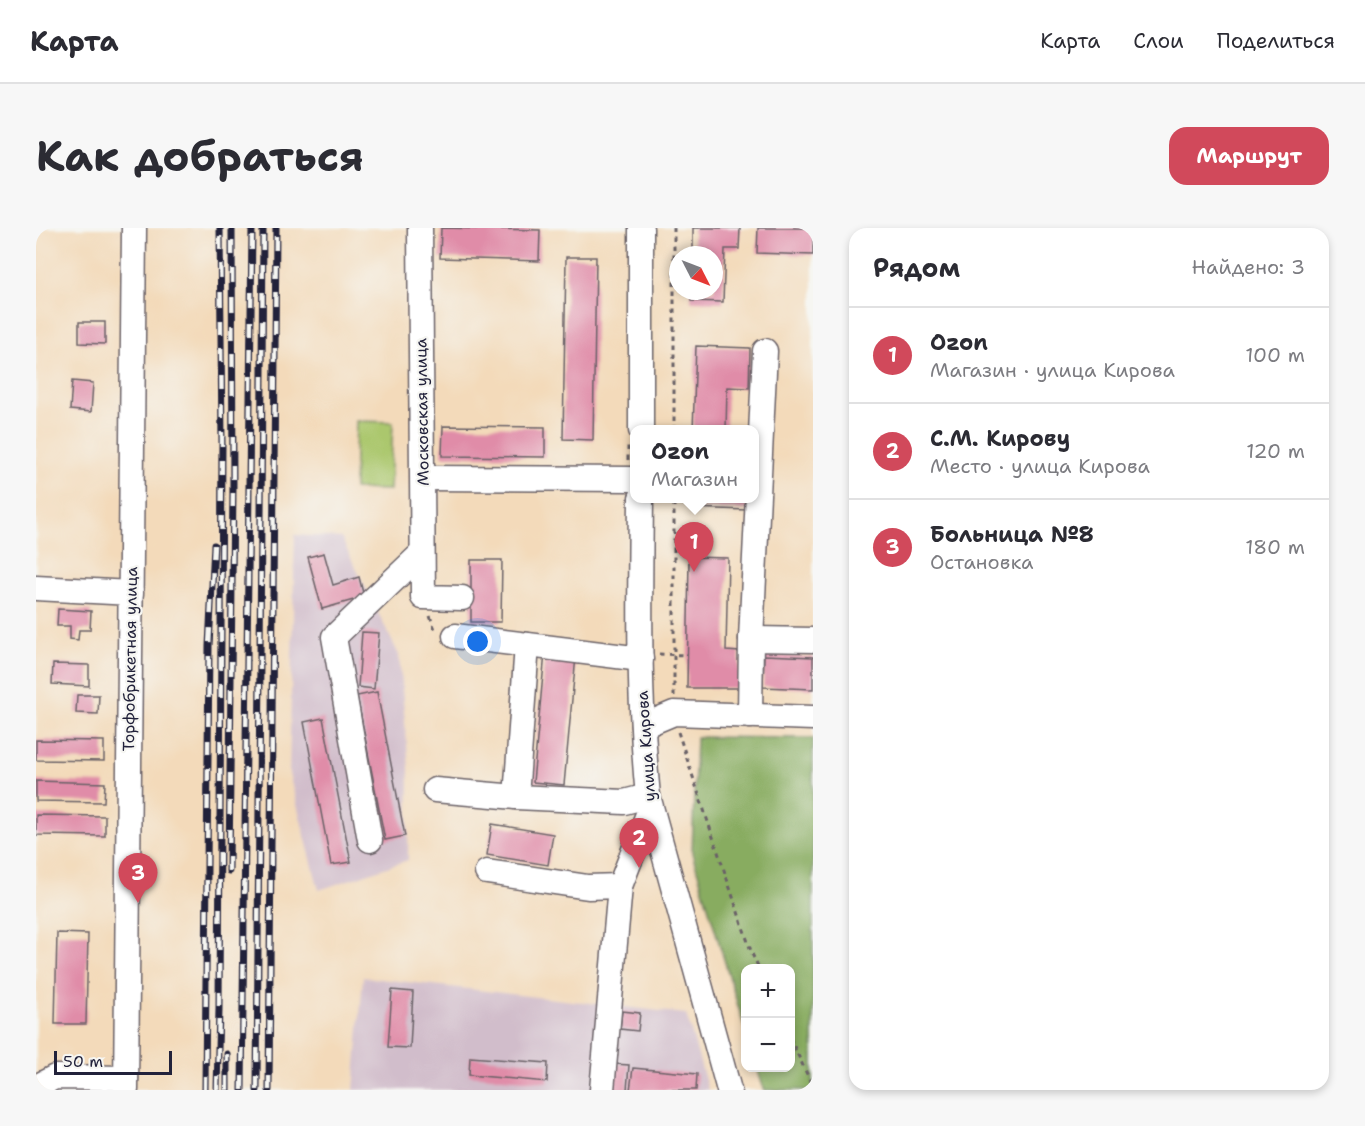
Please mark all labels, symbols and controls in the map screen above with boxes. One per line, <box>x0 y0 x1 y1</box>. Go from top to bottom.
text: Карта <box>30 22 119 60</box>
text: Карта <box>1040 27 1100 55</box>
text: Слои <box>1133 27 1184 55</box>
text: Поделиться <box>1217 27 1335 55</box>
button: Маршрут <box>1169 127 1329 185</box>
text: Как добраться <box>36 128 364 184</box>
north arrow <box>669 246 723 300</box>
text: Рядом <box>873 250 960 285</box>
text: Найдено: 3 <box>1192 254 1305 280</box>
text: Ozon <box>930 328 988 357</box>
street label: Московская улица <box>410 338 434 486</box>
text: 1 <box>888 342 897 368</box>
text: 100 m <box>1245 342 1305 368</box>
text: Магазин · улица Кирова <box>930 357 1175 383</box>
text: С.М. Кирову <box>930 424 1070 453</box>
popup <box>630 425 759 503</box>
text: Ozon <box>651 437 709 466</box>
text: 2 <box>886 438 900 464</box>
text: 120 m <box>1246 438 1305 464</box>
text: Место · улица Кирова <box>930 453 1150 479</box>
text: Магазин <box>651 466 738 492</box>
text: Больница №8 <box>930 520 1094 549</box>
pin: 1 <box>674 522 714 572</box>
text: 3 <box>886 534 900 560</box>
text: 180 m <box>1245 534 1305 560</box>
text: Остановка <box>930 549 1034 575</box>
street label: Торфобрикетная улица <box>118 566 142 752</box>
your location <box>463 627 492 656</box>
street label: улица Кирова <box>632 690 660 802</box>
pin: 2 <box>620 818 658 868</box>
pin: 3 <box>118 854 158 903</box>
map controls <box>741 964 795 1072</box>
button: + <box>741 964 795 1018</box>
button: − <box>741 1018 795 1072</box>
scale bar <box>54 1048 172 1076</box>
text: 50 m <box>63 1051 103 1072</box>

